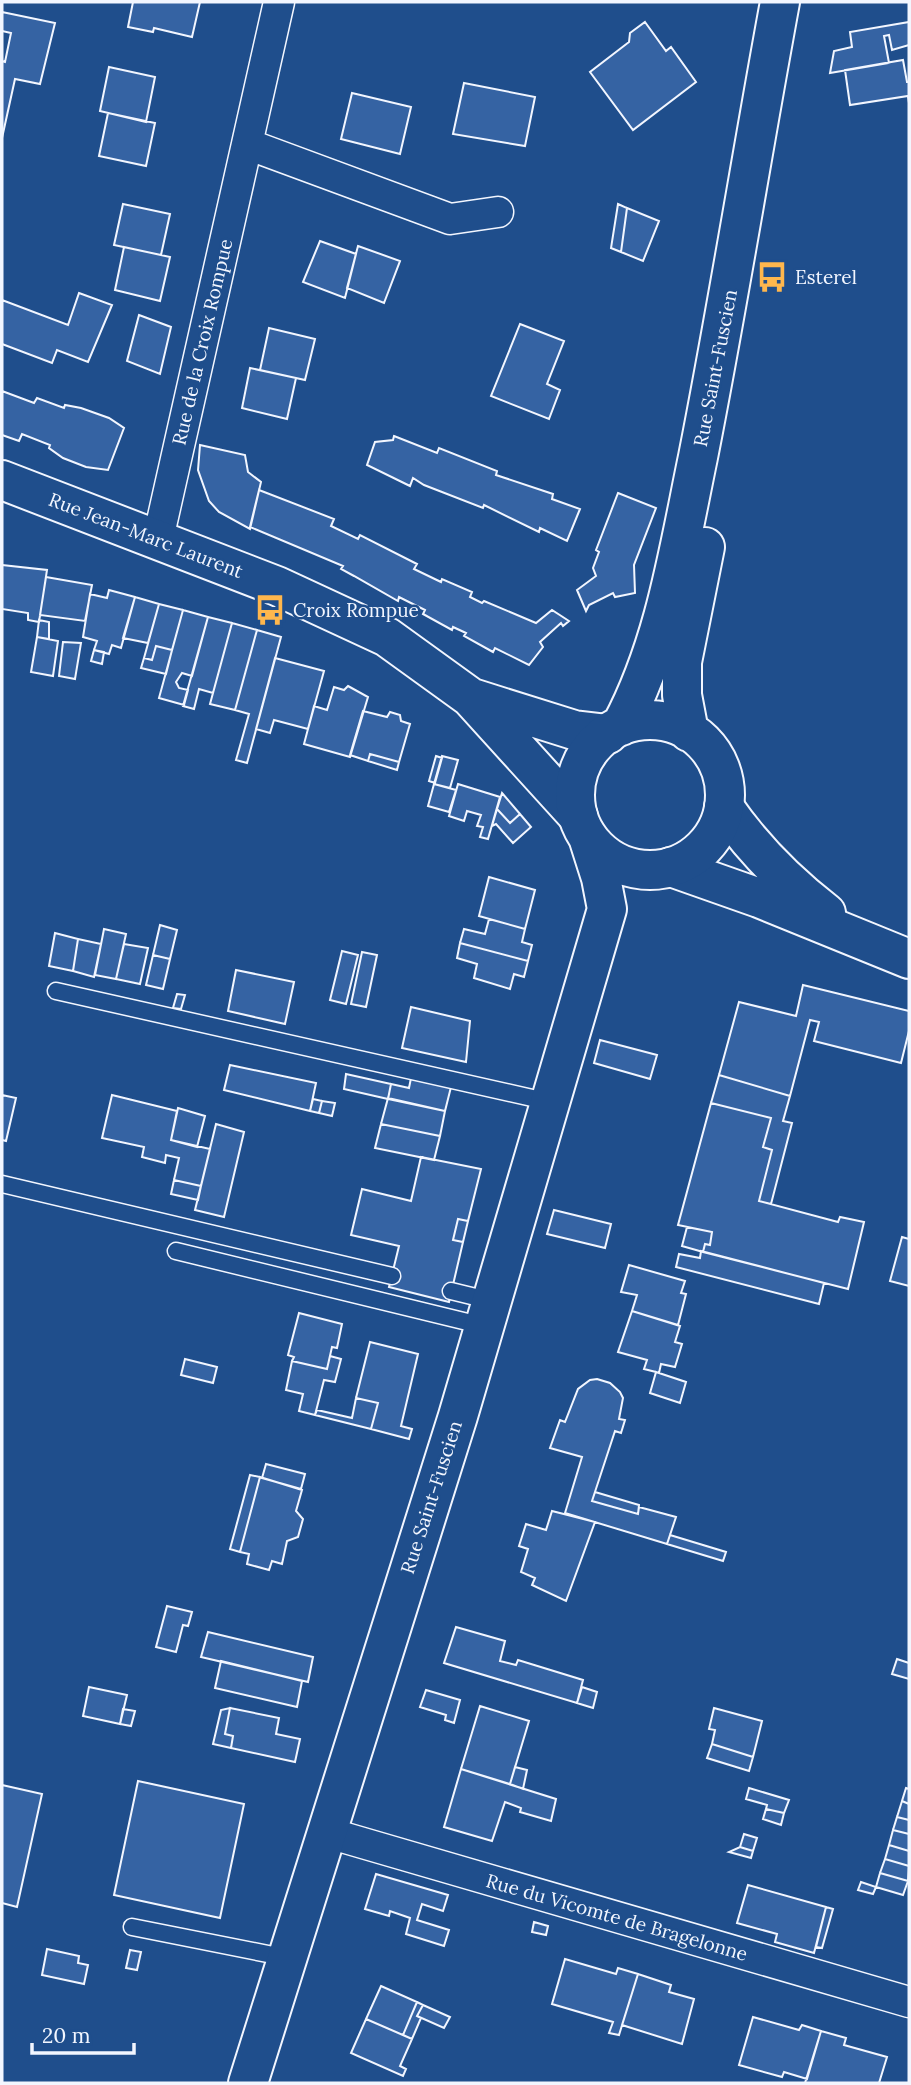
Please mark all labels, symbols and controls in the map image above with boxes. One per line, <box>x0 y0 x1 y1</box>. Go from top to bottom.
street label: Rue de la Croix Rompue <box>167 237 237 447</box>
bus stop icon: Esterel <box>755 260 789 294</box>
place label: Esterel <box>795 265 857 289</box>
street label: Rue Saint-Fuscien <box>688 287 742 449</box>
street label: Rue Jean-Marc Laurent <box>46 487 247 583</box>
bus stop icon: Croix Rompue <box>253 593 287 627</box>
place label: Croix Rompue <box>293 598 419 622</box>
street label: Rue Saint-Fuscien <box>395 1417 467 1577</box>
street label: Rue du Vicomte de Bragelonne <box>483 1868 751 1966</box>
scale bar <box>32 2011 133 2056</box>
text: 20 m <box>42 2022 91 2049</box>

